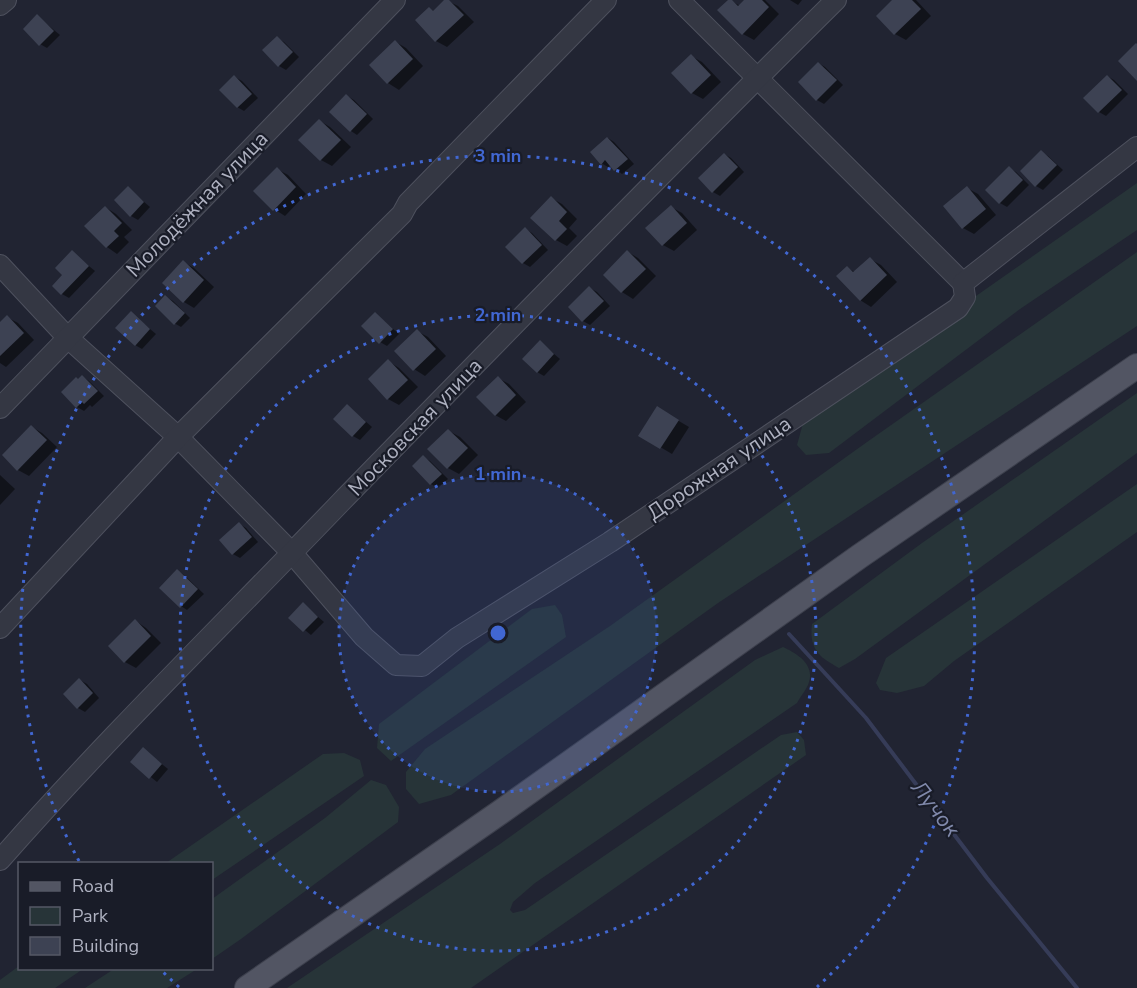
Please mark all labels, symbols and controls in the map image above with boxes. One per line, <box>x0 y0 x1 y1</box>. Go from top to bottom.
street label: Молодёжная улица <box>120 125 274 283</box>
text: 3 min <box>475 144 521 168</box>
text: 2 min <box>475 303 521 327</box>
street label: Московская улица <box>342 352 488 502</box>
street label: Дорожная улица <box>642 409 796 527</box>
text: 1 min <box>475 462 521 486</box>
centre of rings <box>488 623 508 643</box>
water label: Лучок <box>903 773 967 843</box>
legend <box>18 862 213 970</box>
text: Road <box>72 874 114 898</box>
text: Park <box>72 904 109 928</box>
text: Building <box>72 934 139 958</box>

